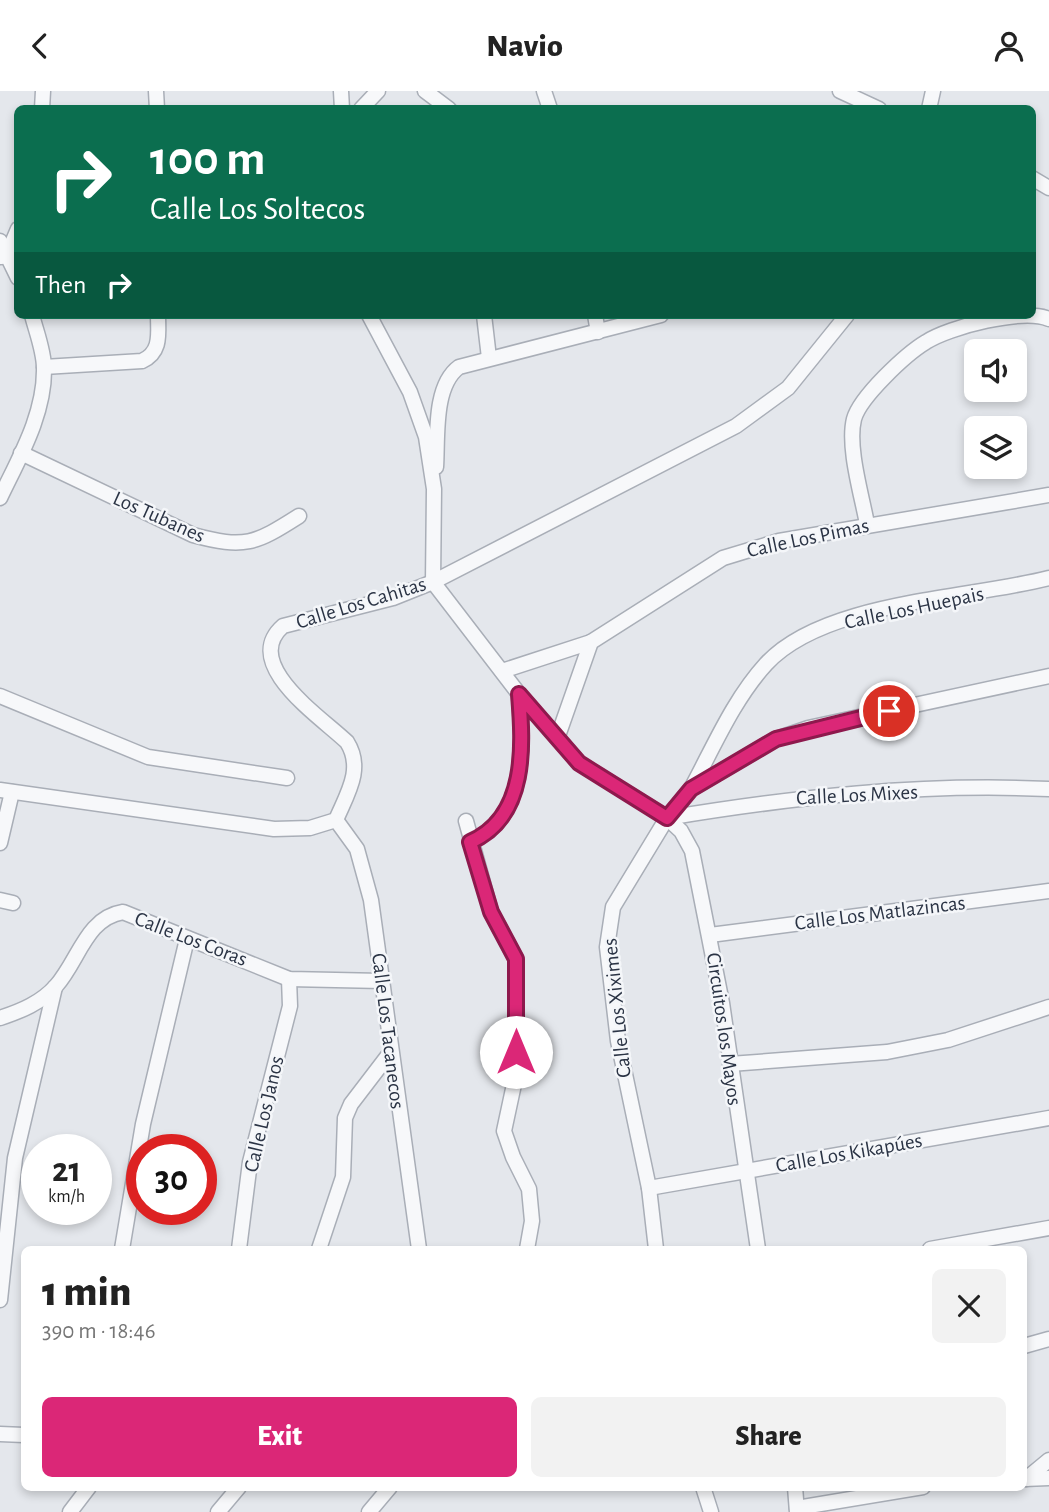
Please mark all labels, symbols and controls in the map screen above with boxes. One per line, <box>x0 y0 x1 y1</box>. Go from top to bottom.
icon: back <box>21 27 59 65</box>
icon: person <box>990 27 1028 65</box>
text: Navio <box>486 30 563 62</box>
icon: right <box>35 133 126 224</box>
text: 100 m <box>150 135 266 184</box>
text: Calle Los Soltecos <box>150 193 365 225</box>
icon: right <box>100 266 138 304</box>
text: Then <box>35 272 86 298</box>
map controls <box>964 339 1027 479</box>
button: sound <box>964 339 1027 402</box>
button: layers <box>964 416 1027 479</box>
street label: Los Tubanes <box>110 487 208 547</box>
street label: Calle Los Pimas <box>745 515 871 561</box>
street label: Calle Los Cahitas <box>293 573 429 633</box>
street label: Calle Los Huepais <box>842 583 986 633</box>
pin <box>859 681 919 741</box>
icon: arrive <box>870 692 908 730</box>
street label: Calle Los Mixes <box>796 781 918 809</box>
street label: Calle Los Matlazincas <box>794 892 966 934</box>
street label: Calle Los Coras <box>132 908 250 970</box>
street label: Calle Los Xiximes <box>599 937 635 1079</box>
street label: Circuitos los Mayos <box>703 951 745 1107</box>
street label: Calle Los Tacanecos <box>368 952 408 1110</box>
position arrow <box>479 1015 553 1089</box>
street label: Calle Los Janos <box>240 1054 288 1174</box>
street label: Calle Los Kikapúes <box>774 1130 924 1176</box>
speed limit sign: 30 <box>126 1134 217 1225</box>
text: 21 <box>52 1153 81 1188</box>
text: km/h <box>48 1188 85 1206</box>
button: close <box>932 1269 1006 1343</box>
text: 1 min <box>42 1271 131 1313</box>
text: 390 m · 18:46 <box>42 1320 155 1343</box>
button: Exit <box>42 1397 517 1477</box>
button: Share <box>531 1397 1006 1477</box>

